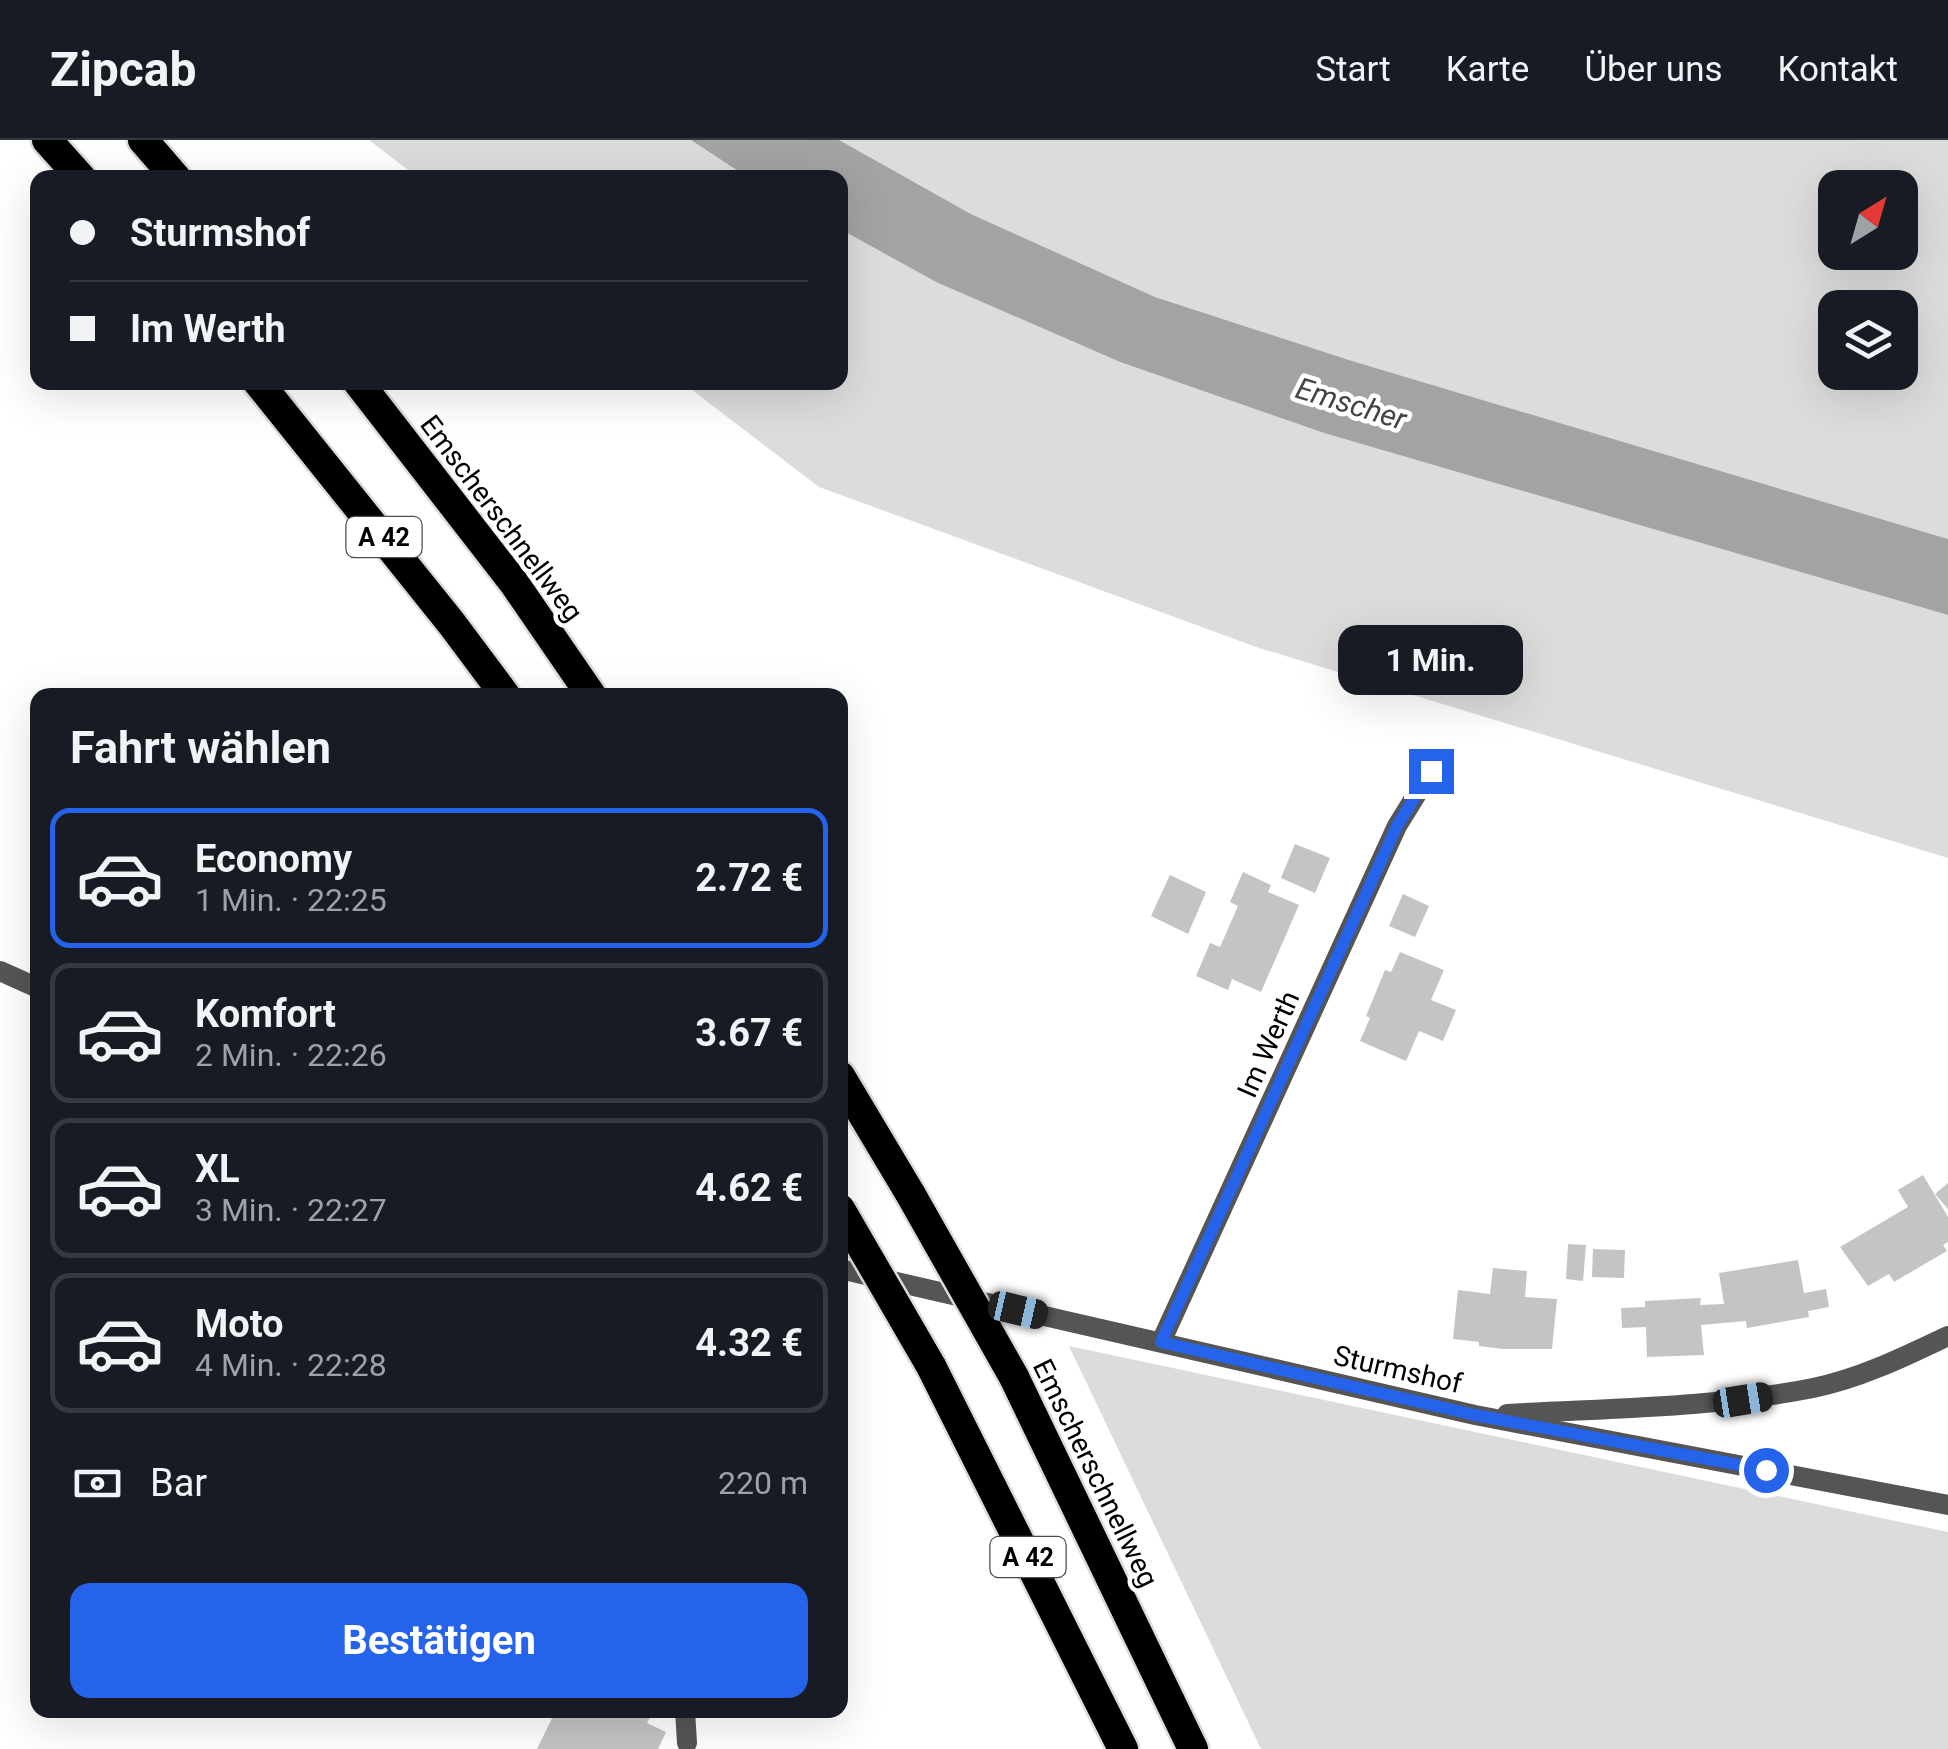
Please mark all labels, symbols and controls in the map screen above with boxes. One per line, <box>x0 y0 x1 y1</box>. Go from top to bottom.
text: Zipcab <box>50 41 197 98</box>
text: Start <box>1315 49 1391 90</box>
text: Karte <box>1446 49 1529 90</box>
text: Über uns <box>1584 49 1723 90</box>
text: Kontakt <box>1778 49 1898 90</box>
north arrow <box>1818 170 1918 270</box>
map controls <box>1818 170 1918 390</box>
text: Sturmshof <box>130 211 310 255</box>
button: layers <box>1818 290 1918 390</box>
text: Im Werth <box>130 307 286 351</box>
water label: Emscher <box>1292 370 1412 437</box>
street label: Emscherschnellweg <box>413 409 590 628</box>
road number: A 42 <box>346 517 422 557</box>
callout: 1 Min. <box>1338 626 1524 696</box>
text: 1 Min. <box>1385 641 1476 679</box>
text: Fahrt wählen <box>70 721 331 774</box>
route end <box>1409 749 1454 794</box>
icon: car <box>75 833 165 923</box>
text: Economy <box>195 837 352 881</box>
text: 2.72 € <box>695 856 803 900</box>
text: 1 Min. · 22:25 <box>195 881 387 919</box>
street label: Im Werth <box>1230 986 1307 1103</box>
icon: car <box>75 988 165 1078</box>
text: Komfort <box>195 992 336 1036</box>
text: 3.67 € <box>695 1011 803 1055</box>
text: 2 Min. · 22:26 <box>195 1036 387 1074</box>
icon: car <box>75 1143 165 1233</box>
text: XL <box>195 1147 240 1191</box>
text: 4.62 € <box>695 1166 803 1210</box>
text: 3 Min. · 22:27 <box>195 1191 387 1229</box>
car <box>985 1289 1051 1331</box>
icon: car <box>75 1298 165 1388</box>
text: Moto <box>195 1302 284 1346</box>
text: 4.32 € <box>695 1321 803 1365</box>
street label: Sturmshof <box>1330 1339 1466 1400</box>
text: 4 Min. · 22:28 <box>195 1346 387 1384</box>
street label: Emscherschnellweg <box>1026 1354 1165 1593</box>
car <box>1711 1380 1775 1420</box>
route start <box>1744 1448 1789 1493</box>
icon: cash <box>70 1456 125 1511</box>
text: Bar <box>150 1461 207 1505</box>
text: 220 m <box>718 1464 808 1502</box>
road number: A 42 <box>990 1537 1066 1577</box>
button: Bestätigen <box>70 1583 808 1698</box>

